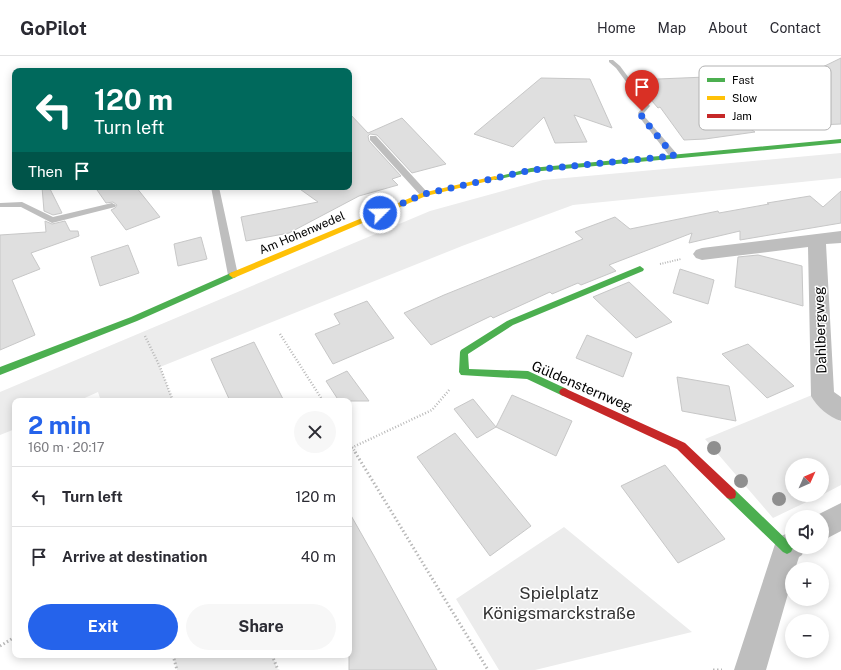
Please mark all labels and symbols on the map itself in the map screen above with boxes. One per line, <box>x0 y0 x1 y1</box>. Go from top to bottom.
legend <box>699 66 831 130</box>
pin <box>625 70 659 111</box>
text: Fast <box>732 74 754 86</box>
text: Slow <box>732 92 758 104</box>
text: Jam <box>732 110 752 122</box>
position arrow <box>359 192 401 234</box>
street label: Am Hohenwedel <box>257 208 347 257</box>
street label: Dahlbergweg <box>810 286 830 374</box>
street label: Güldensternweg <box>529 358 635 414</box>
north arrow <box>785 458 829 502</box>
park label: Spielplatz Königsmarckstraße <box>482 583 636 623</box>

